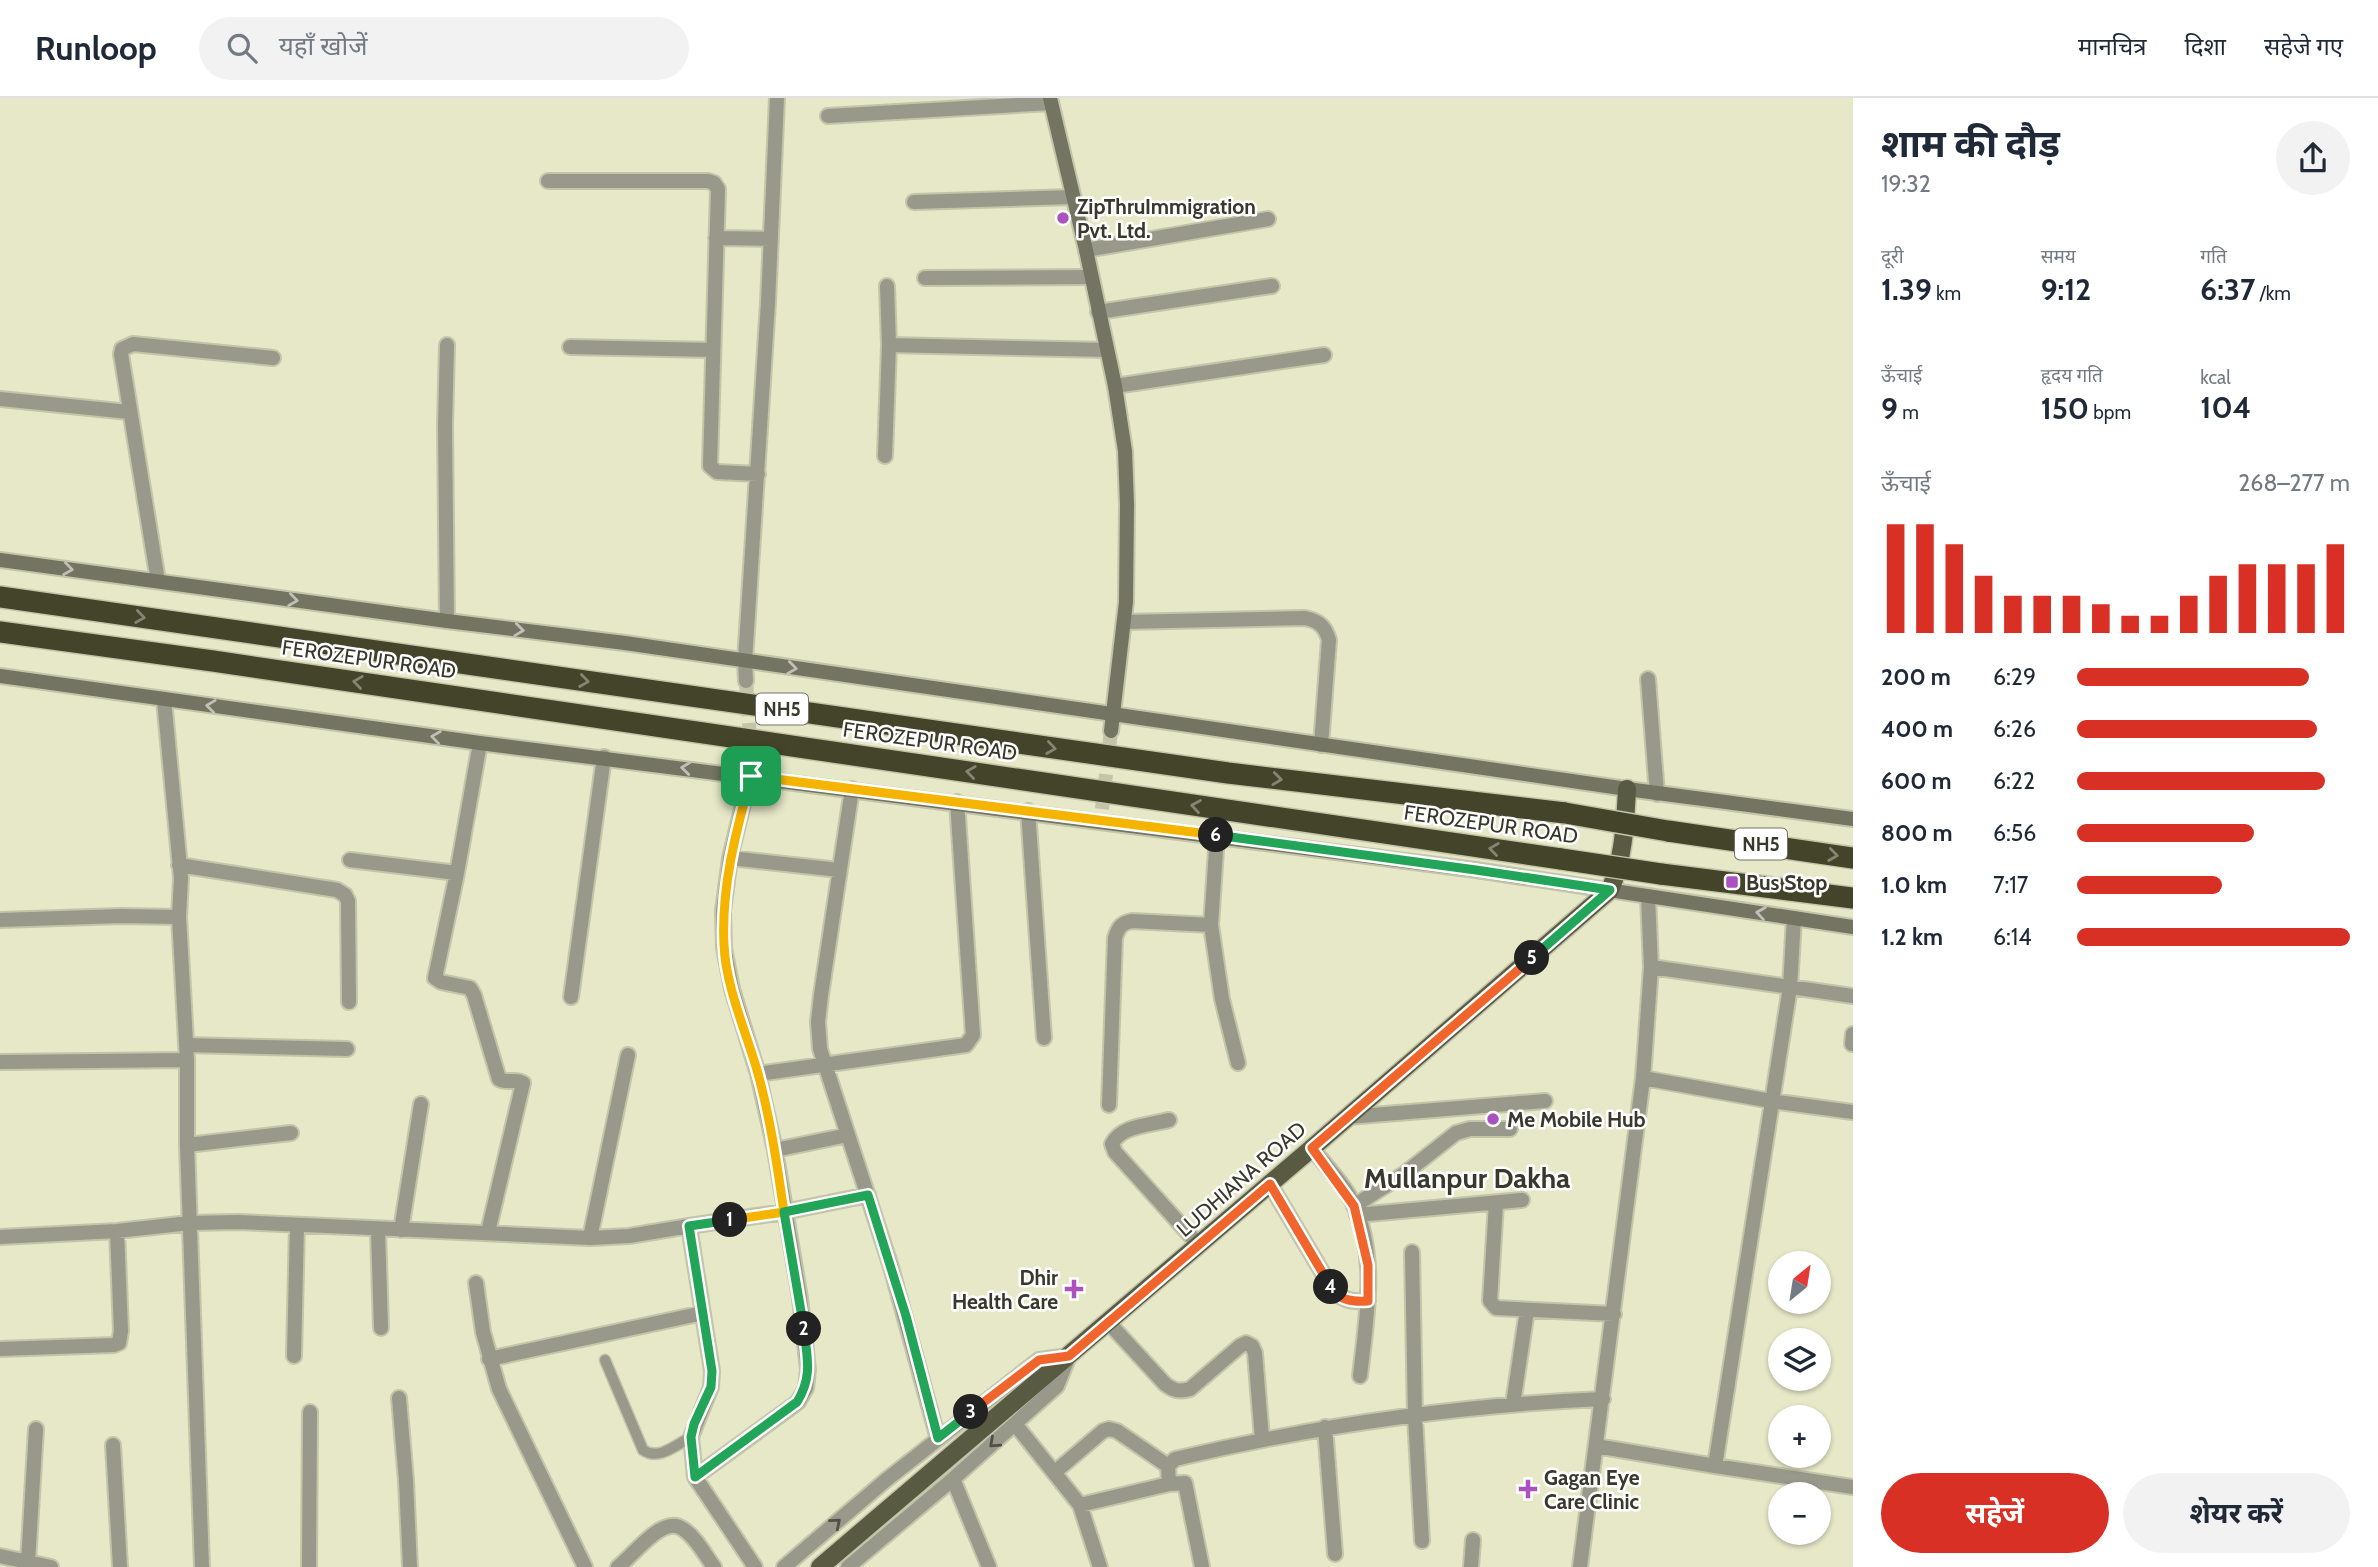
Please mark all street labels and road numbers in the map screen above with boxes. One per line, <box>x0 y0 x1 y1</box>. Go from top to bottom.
street label: FEROZEPUR ROAD <box>280 634 458 684</box>
road number: NH5 <box>756 694 808 724</box>
street label: FEROZEPUR ROAD <box>841 716 1019 766</box>
street label: FEROZEPUR ROAD <box>1402 799 1580 849</box>
road number: NH5 <box>1735 828 1787 860</box>
street label: LUDHIANA ROAD <box>1171 1116 1311 1242</box>

